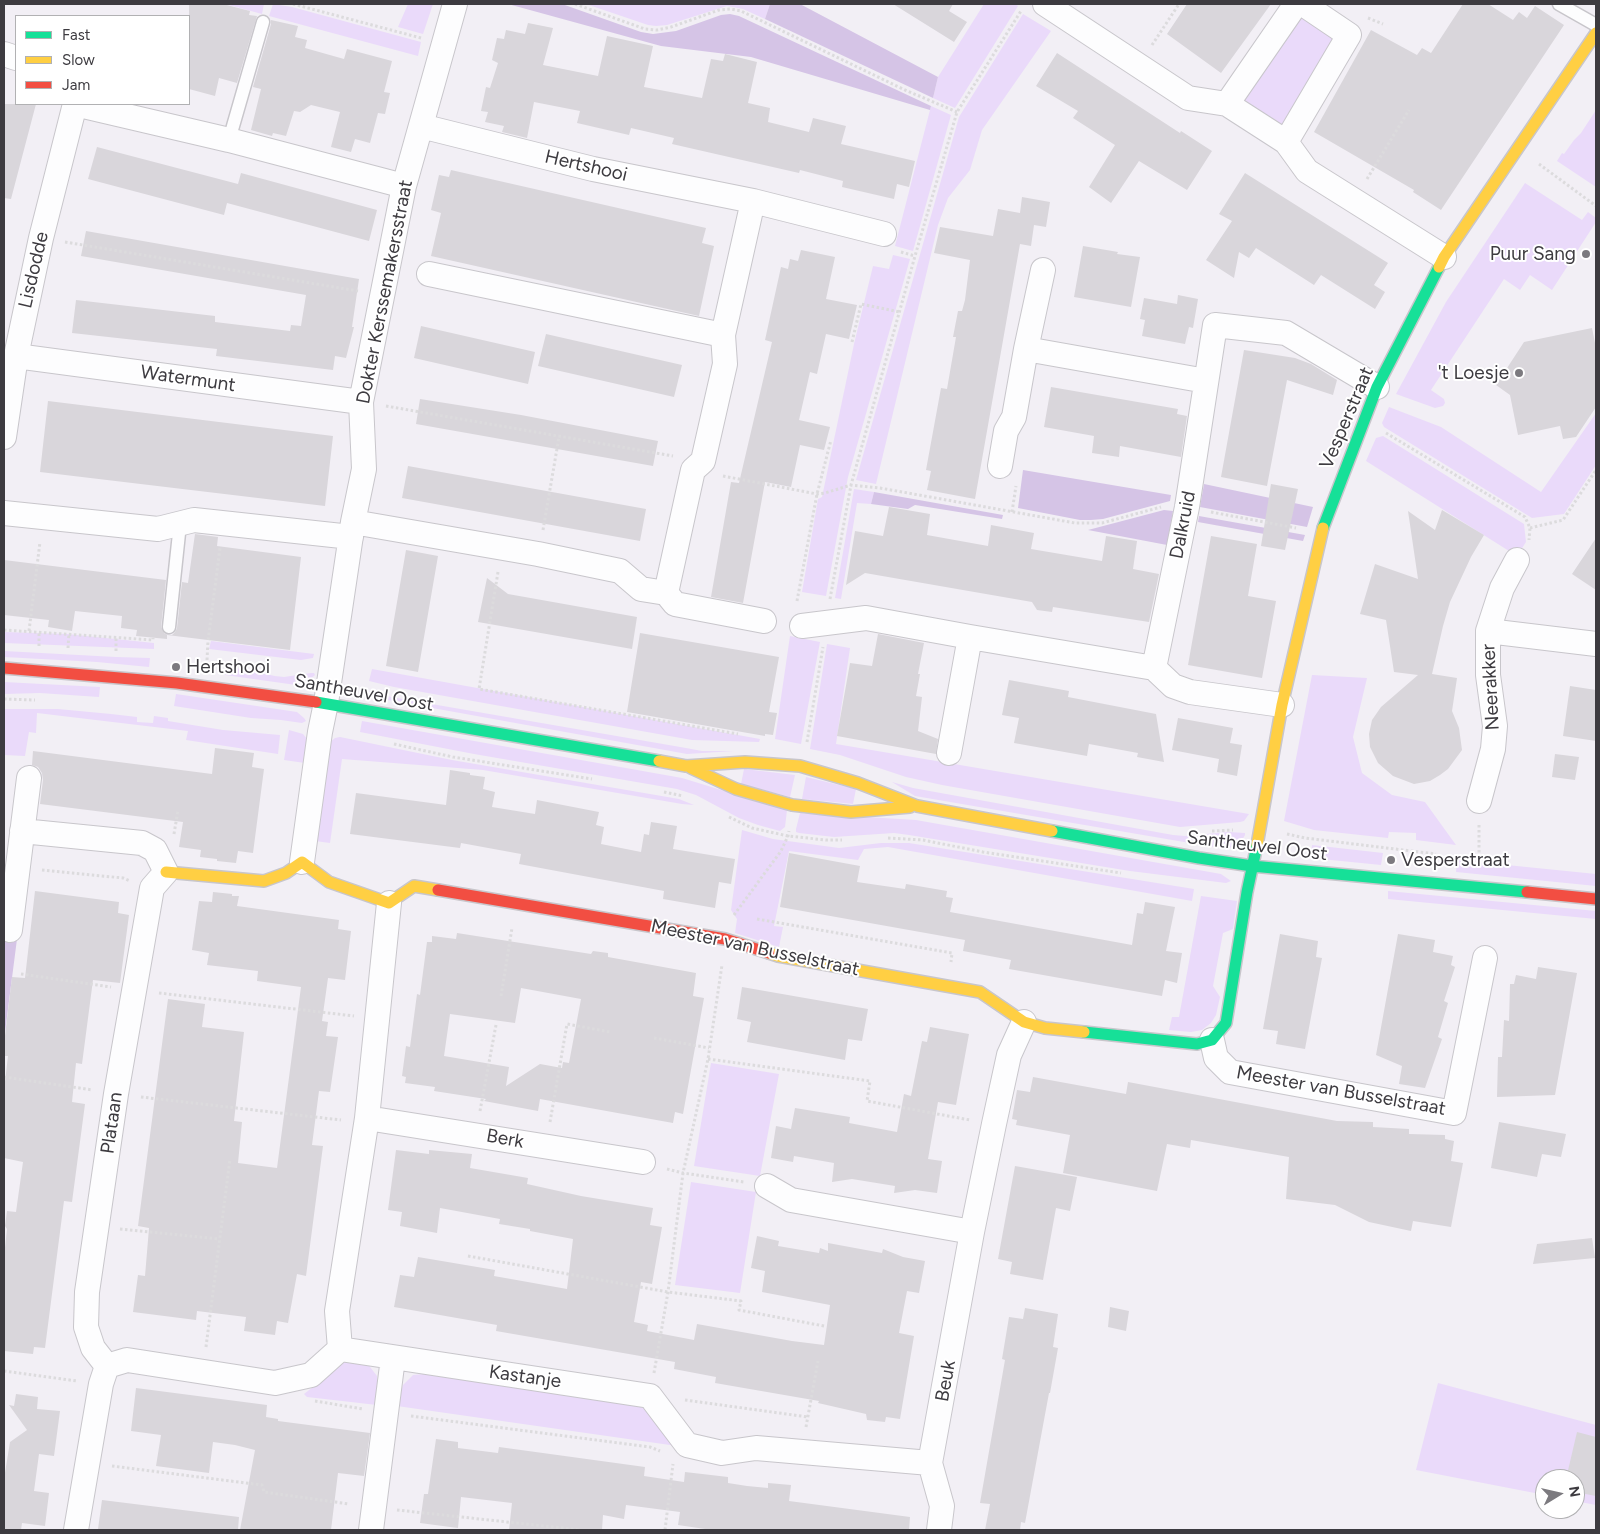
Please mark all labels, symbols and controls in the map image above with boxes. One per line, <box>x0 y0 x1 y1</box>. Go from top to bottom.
legend <box>15 15 190 105</box>
text: Fast <box>62 26 90 44</box>
text: Slow <box>62 51 95 69</box>
text: Jam <box>62 76 90 94</box>
street label: Hertshooi <box>542 145 630 187</box>
street label: Dokter Kerssemakersstraat <box>352 178 418 406</box>
street label: Lisdodde <box>14 229 54 311</box>
place label: Puur Sang <box>1490 243 1576 265</box>
marker: Puur Sang <box>1580 248 1592 260</box>
street label: Watermunt <box>139 361 237 397</box>
place label: 't Loesje <box>1438 362 1509 384</box>
street label: Vesperstraat <box>1315 364 1379 472</box>
marker: 't Loesje <box>1513 367 1525 379</box>
street label: Dalkruid <box>1165 489 1201 561</box>
street label: Neerakker <box>1477 643 1505 731</box>
place label: Hertshooi <box>186 656 270 678</box>
marker: Hertshooi <box>170 661 182 673</box>
street label: Santheuvel Oost <box>292 669 436 717</box>
street label: Santheuvel Oost <box>1185 826 1329 866</box>
place label: Vesperstraat <box>1401 849 1510 871</box>
marker: Vesperstraat <box>1385 854 1397 866</box>
street label: Meester van Busselstraat <box>649 915 861 981</box>
street label: Meester van Busselstraat <box>1234 1061 1448 1121</box>
street label: Plataan <box>96 1091 128 1155</box>
street label: Berk <box>484 1125 526 1153</box>
street label: Beuk <box>931 1358 961 1404</box>
street label: Kastanje <box>487 1361 563 1393</box>
north arrow <box>1535 1469 1585 1519</box>
text: N <box>1565 1485 1584 1498</box>

